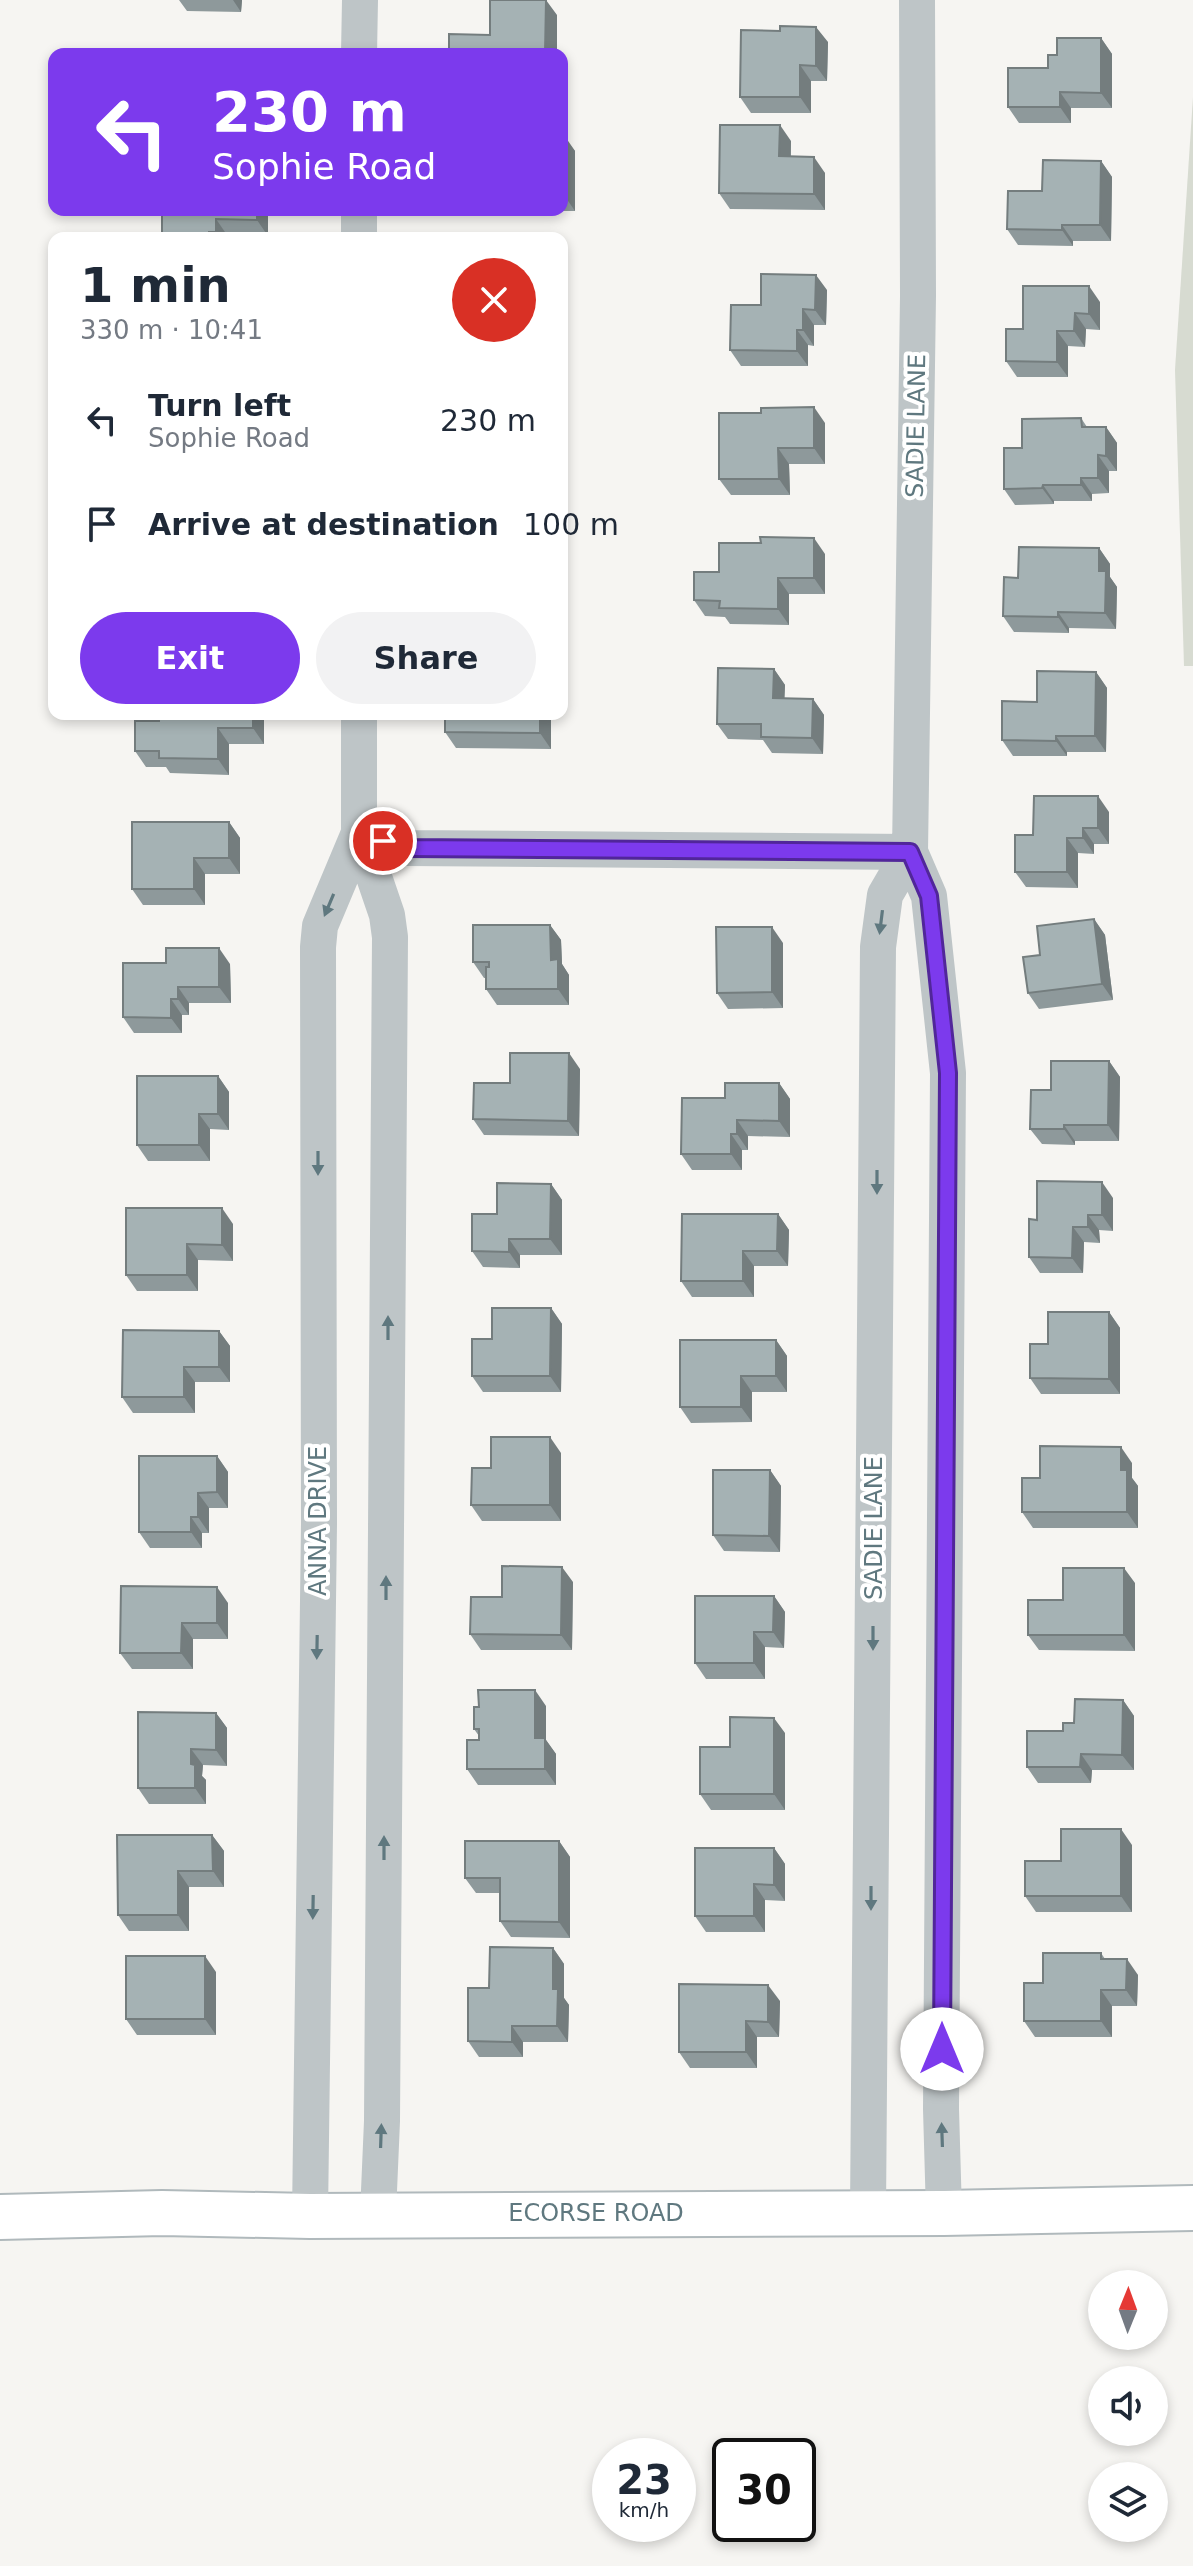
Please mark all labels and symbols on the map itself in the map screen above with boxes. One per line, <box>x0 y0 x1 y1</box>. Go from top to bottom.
street label: SADIE LANE <box>901 354 931 498</box>
pin <box>349 807 417 875</box>
one-way arrow <box>322 893 335 917</box>
one-way arrow <box>875 910 888 935</box>
one-way arrow <box>312 1151 324 1176</box>
one-way arrow <box>871 1170 883 1195</box>
one-way arrow <box>382 1315 394 1340</box>
street label: ANNA DRIVE <box>304 1446 332 1596</box>
street label: SADIE LANE <box>860 1456 888 1600</box>
one-way arrow <box>380 1575 392 1600</box>
one-way arrow <box>867 1626 880 1651</box>
one-way arrow <box>311 1635 323 1660</box>
one-way arrow <box>378 1835 390 1860</box>
one-way arrow <box>865 1886 877 1911</box>
one-way arrow <box>306 1895 319 1920</box>
position arrow <box>900 2007 984 2091</box>
one-way arrow <box>936 2122 948 2147</box>
one-way arrow <box>374 2123 387 2148</box>
street label: ECORSE ROAD <box>508 2199 684 2227</box>
north arrow <box>1088 2270 1168 2350</box>
speed limit sign: 30 <box>712 2438 816 2542</box>

